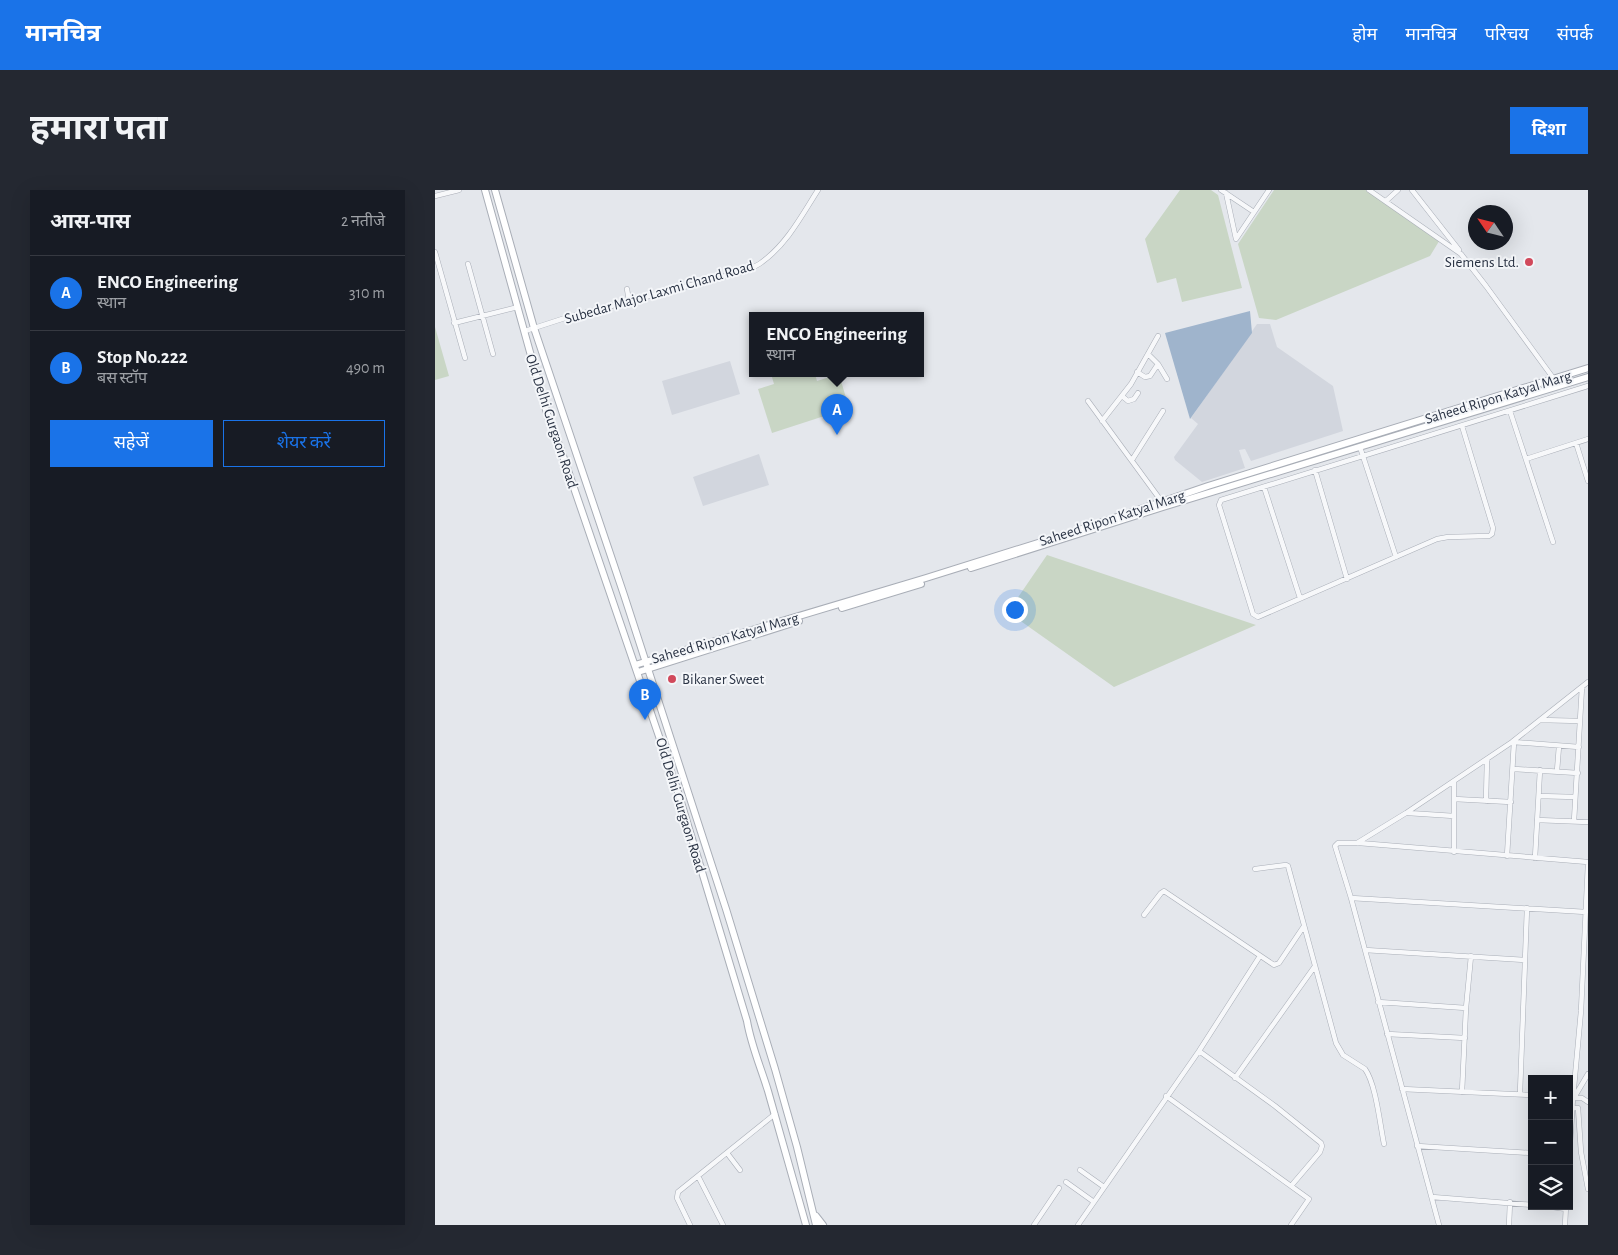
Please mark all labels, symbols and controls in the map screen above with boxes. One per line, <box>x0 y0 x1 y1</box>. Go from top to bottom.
text: मानचित्र <box>25 22 101 46</box>
text: होम <box>1352 26 1377 44</box>
text: मानचित्र <box>1405 26 1457 44</box>
text: परिचय <box>1485 26 1529 44</box>
text: संपर्क <box>1557 26 1593 44</box>
button: दिशा <box>1510 107 1588 154</box>
text: हमारा पता <box>30 111 167 146</box>
north arrow <box>1468 205 1513 250</box>
text: आस-पास <box>50 211 131 232</box>
text: 2 नतीजे <box>341 213 385 229</box>
place label: Siemens Ltd. <box>1445 255 1519 270</box>
marker: Siemens Ltd. <box>1523 256 1535 268</box>
street label: Subedar Major Laxmi Chand Road <box>563 258 756 327</box>
text: ENCO Engineering <box>97 273 238 292</box>
text: A <box>61 285 71 301</box>
text: 310 m <box>349 285 385 301</box>
text: स्थान <box>97 295 126 311</box>
popup <box>749 312 924 377</box>
text: ENCO Engineering <box>766 325 907 344</box>
text: स्थान <box>766 347 795 363</box>
text: Stop No.222 <box>97 348 188 367</box>
street label: Old Delhi Gurgaon Road <box>523 352 580 490</box>
text: B <box>61 360 71 376</box>
text: 490 m <box>346 360 385 376</box>
street label: Saheed Ripon Katyal Marg <box>1423 368 1574 427</box>
text: बस स्टॉप <box>97 370 147 386</box>
pin: A <box>821 394 853 435</box>
button: सहेजें <box>50 420 213 467</box>
button: शेयर करें <box>223 420 385 467</box>
street label: Saheed Ripon Katyal Marg <box>1037 488 1188 549</box>
your location <box>1002 597 1028 623</box>
street label: Saheed Ripon Katyal Marg <box>650 610 801 667</box>
place label: Bikaner Sweet <box>682 672 764 687</box>
marker: Bikaner Sweet <box>666 673 678 685</box>
pin: B <box>629 679 661 720</box>
street label: Old Delhi Gurgaon Road <box>653 736 708 875</box>
map controls <box>1528 1075 1573 1210</box>
button: + <box>1528 1075 1573 1120</box>
button: − <box>1528 1120 1573 1165</box>
button: layers <box>1528 1165 1573 1210</box>

